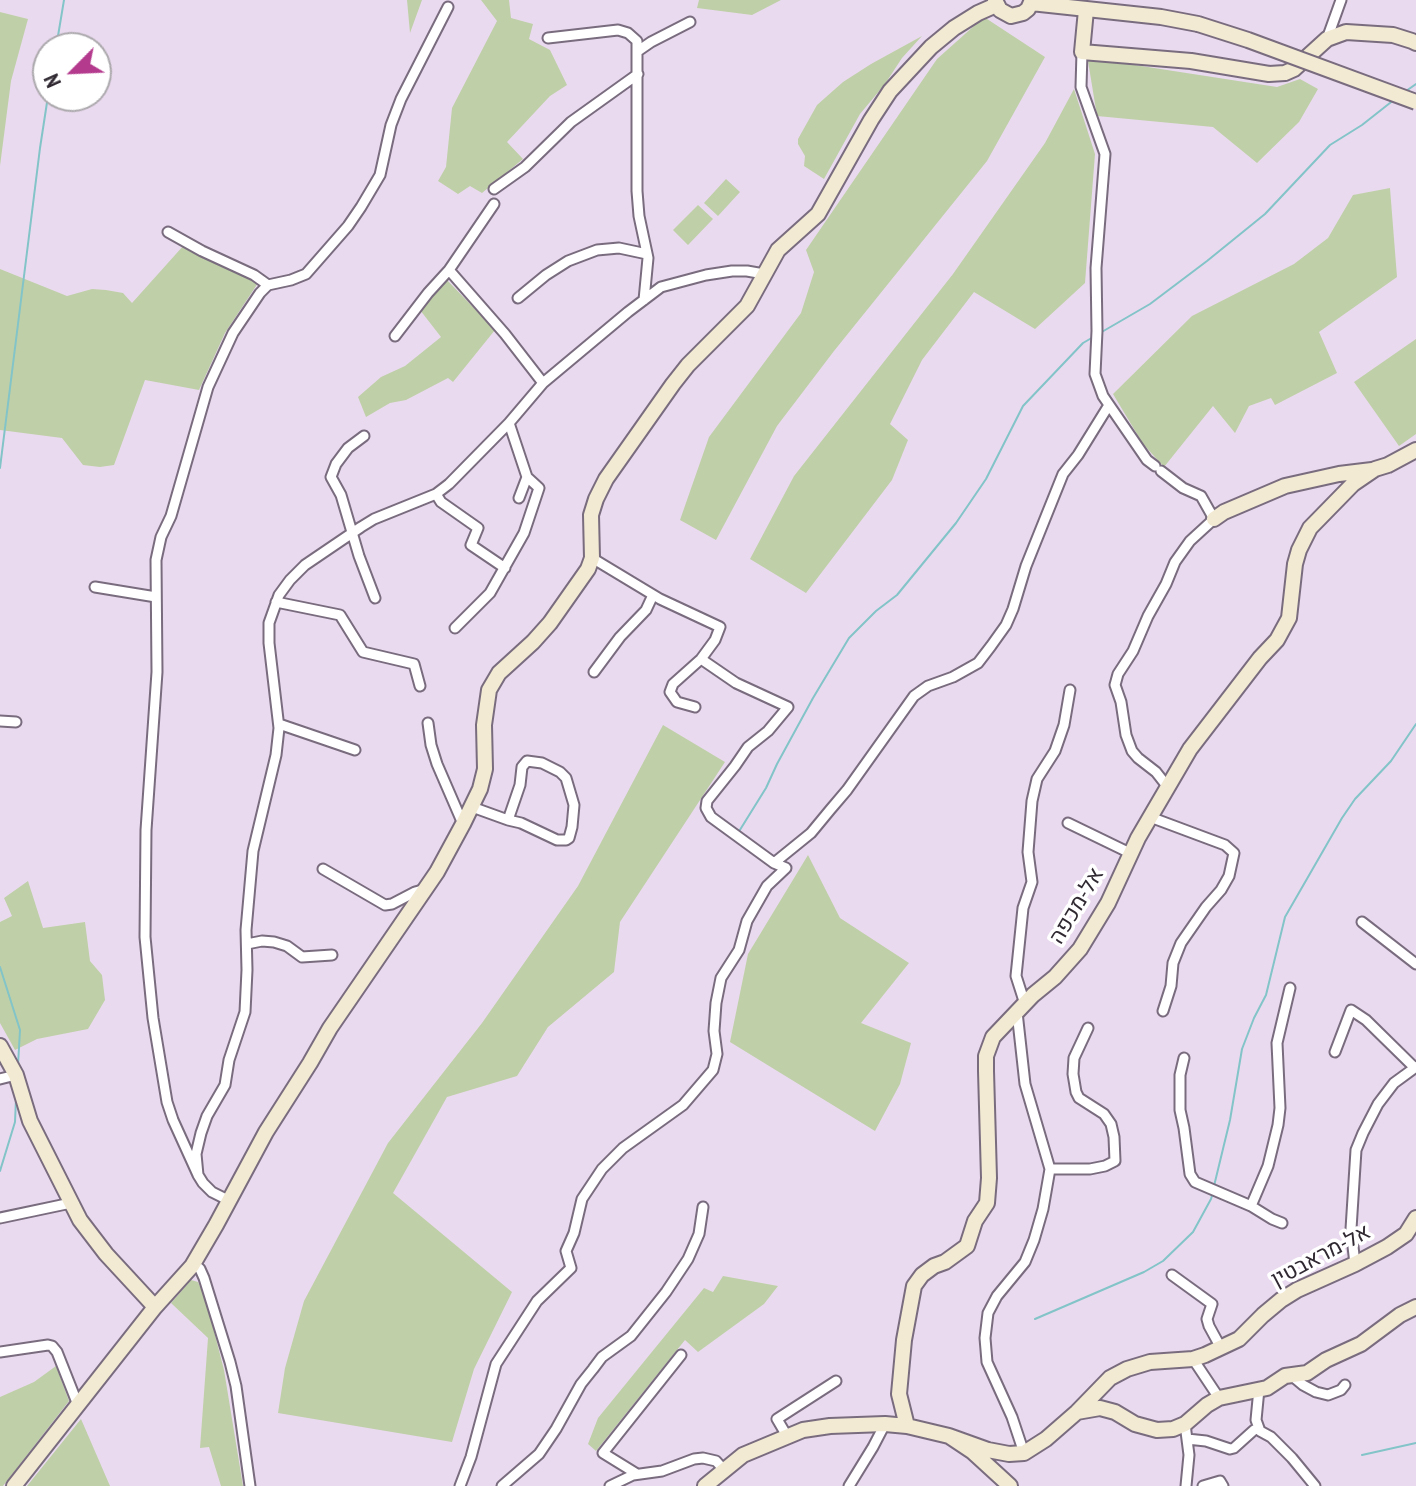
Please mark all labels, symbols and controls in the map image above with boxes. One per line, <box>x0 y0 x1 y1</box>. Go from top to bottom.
north arrow <box>32 32 112 112</box>
text: N <box>37 70 67 92</box>
street label: אל-מכפה <box>1044 863 1110 949</box>
street label: אל-מראבטין <box>1267 1219 1375 1293</box>

